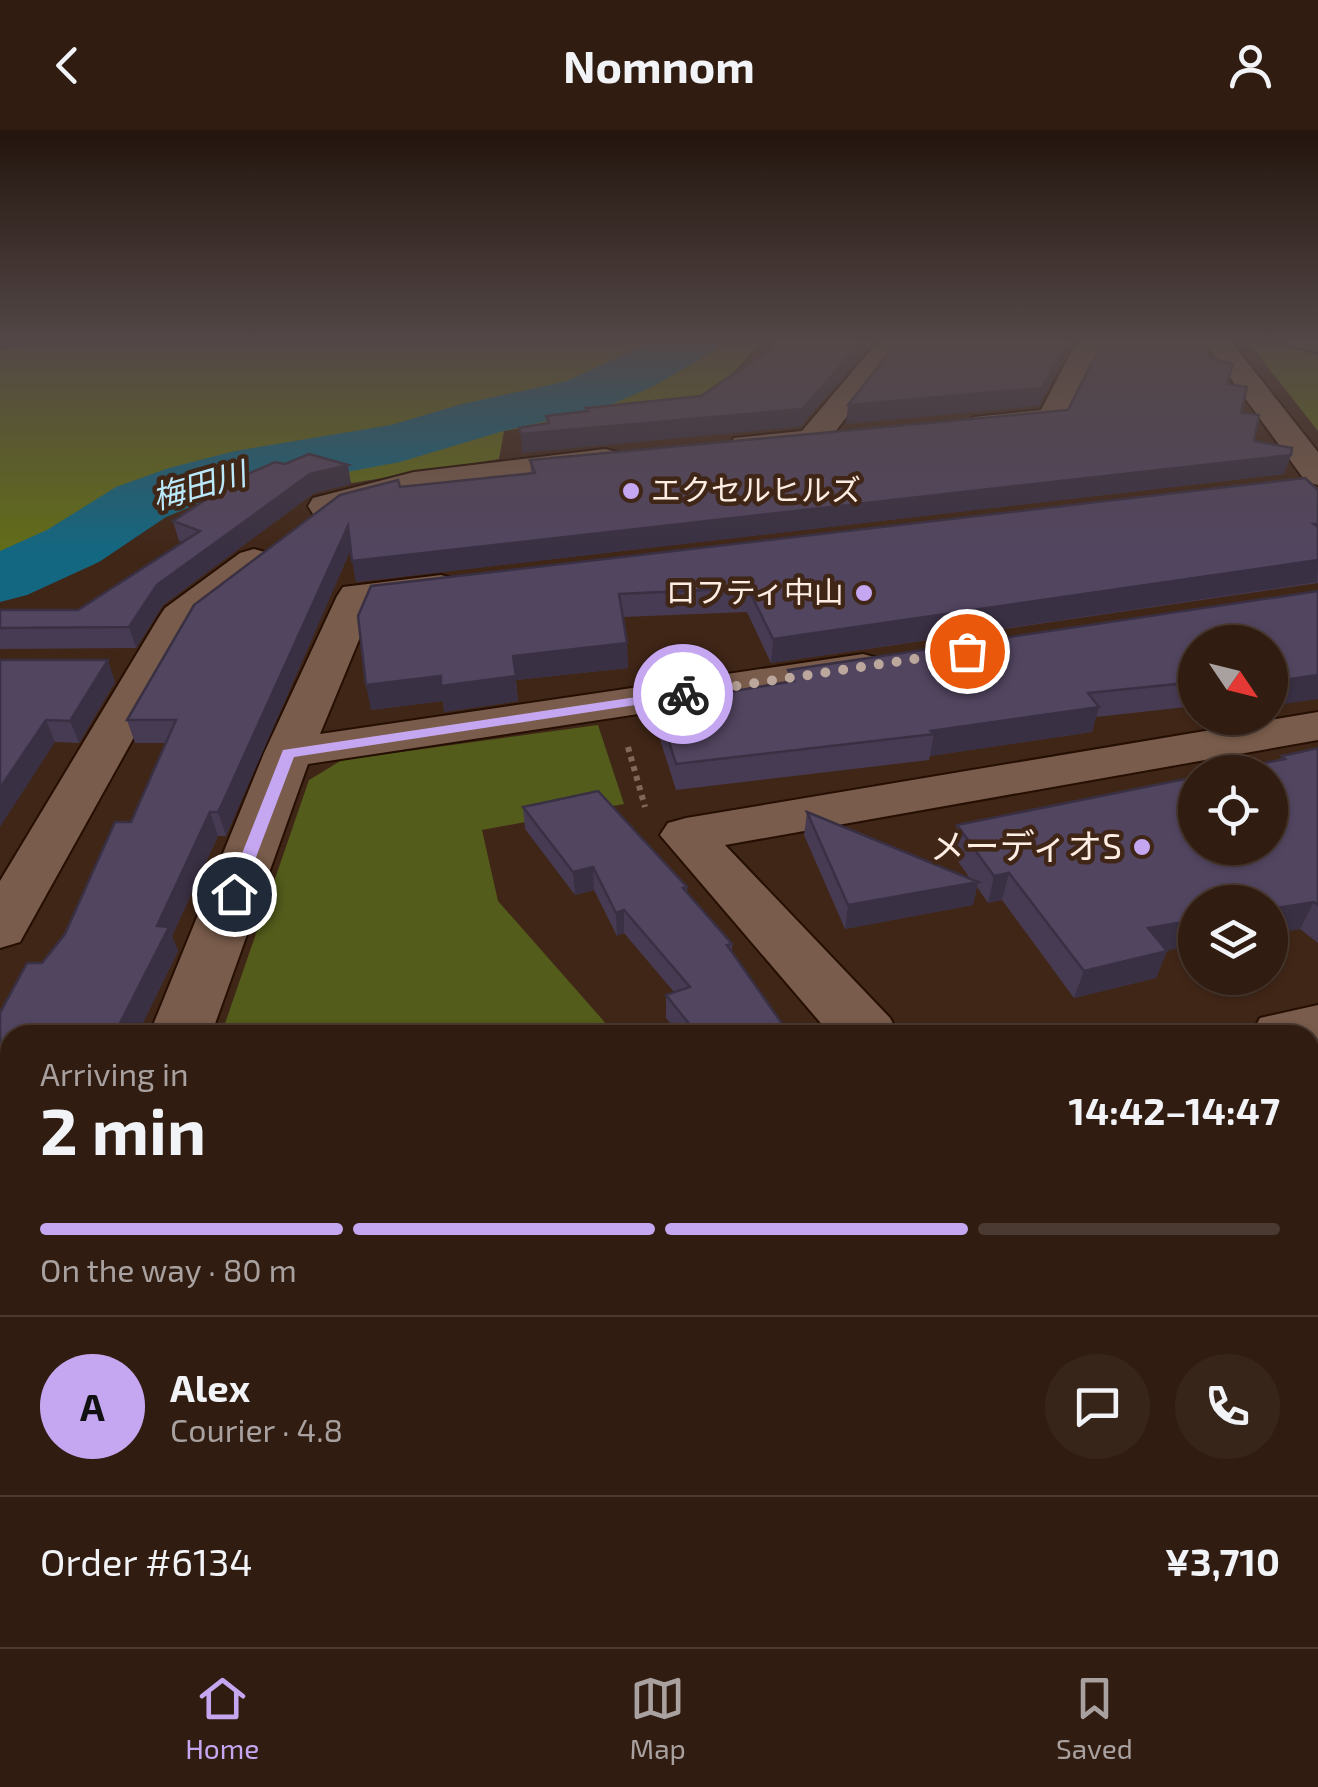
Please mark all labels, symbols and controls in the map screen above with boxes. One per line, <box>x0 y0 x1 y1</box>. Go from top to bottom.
icon: back <box>40 38 95 93</box>
text: Nomnom <box>563 38 755 92</box>
icon: person <box>1223 38 1278 93</box>
water label: 梅田川 <box>147 452 253 516</box>
place label: エクセルヒルズ <box>651 471 861 507</box>
marker: エクセルヒルズ <box>620 480 642 502</box>
place label: ロフティ中山 <box>666 573 844 609</box>
marker: ロフティ中山 <box>853 582 875 604</box>
pin <box>925 609 1010 694</box>
icon: bag <box>940 624 995 679</box>
north arrow <box>1178 625 1288 735</box>
map controls <box>1178 625 1288 995</box>
courier <box>633 644 733 744</box>
icon: bike <box>656 667 711 722</box>
button: locate <box>1178 755 1288 865</box>
place label: メーディオS <box>930 824 1122 866</box>
marker: メーディオS <box>1131 836 1153 858</box>
pin <box>192 852 277 937</box>
icon: home <box>207 867 262 922</box>
button: layers <box>1178 885 1288 995</box>
text: Arriving in <box>40 1054 189 1092</box>
text: 14:42–14:47 <box>1069 1087 1280 1133</box>
text: 2 min <box>40 1090 206 1168</box>
text: On the way · 80 m <box>40 1250 297 1288</box>
button: chat <box>1045 1354 1150 1459</box>
button: phone <box>1175 1354 1280 1459</box>
text: Alex <box>170 1364 250 1410</box>
text: A <box>80 1383 105 1429</box>
text: Courier · 4.8 <box>170 1410 343 1448</box>
text: Order #6134 <box>40 1538 253 1584</box>
text: ¥3,710 <box>1165 1538 1280 1584</box>
tab: Home <box>185 1671 259 1765</box>
tab: Map <box>630 1671 686 1765</box>
tab: Saved <box>1056 1671 1133 1765</box>

